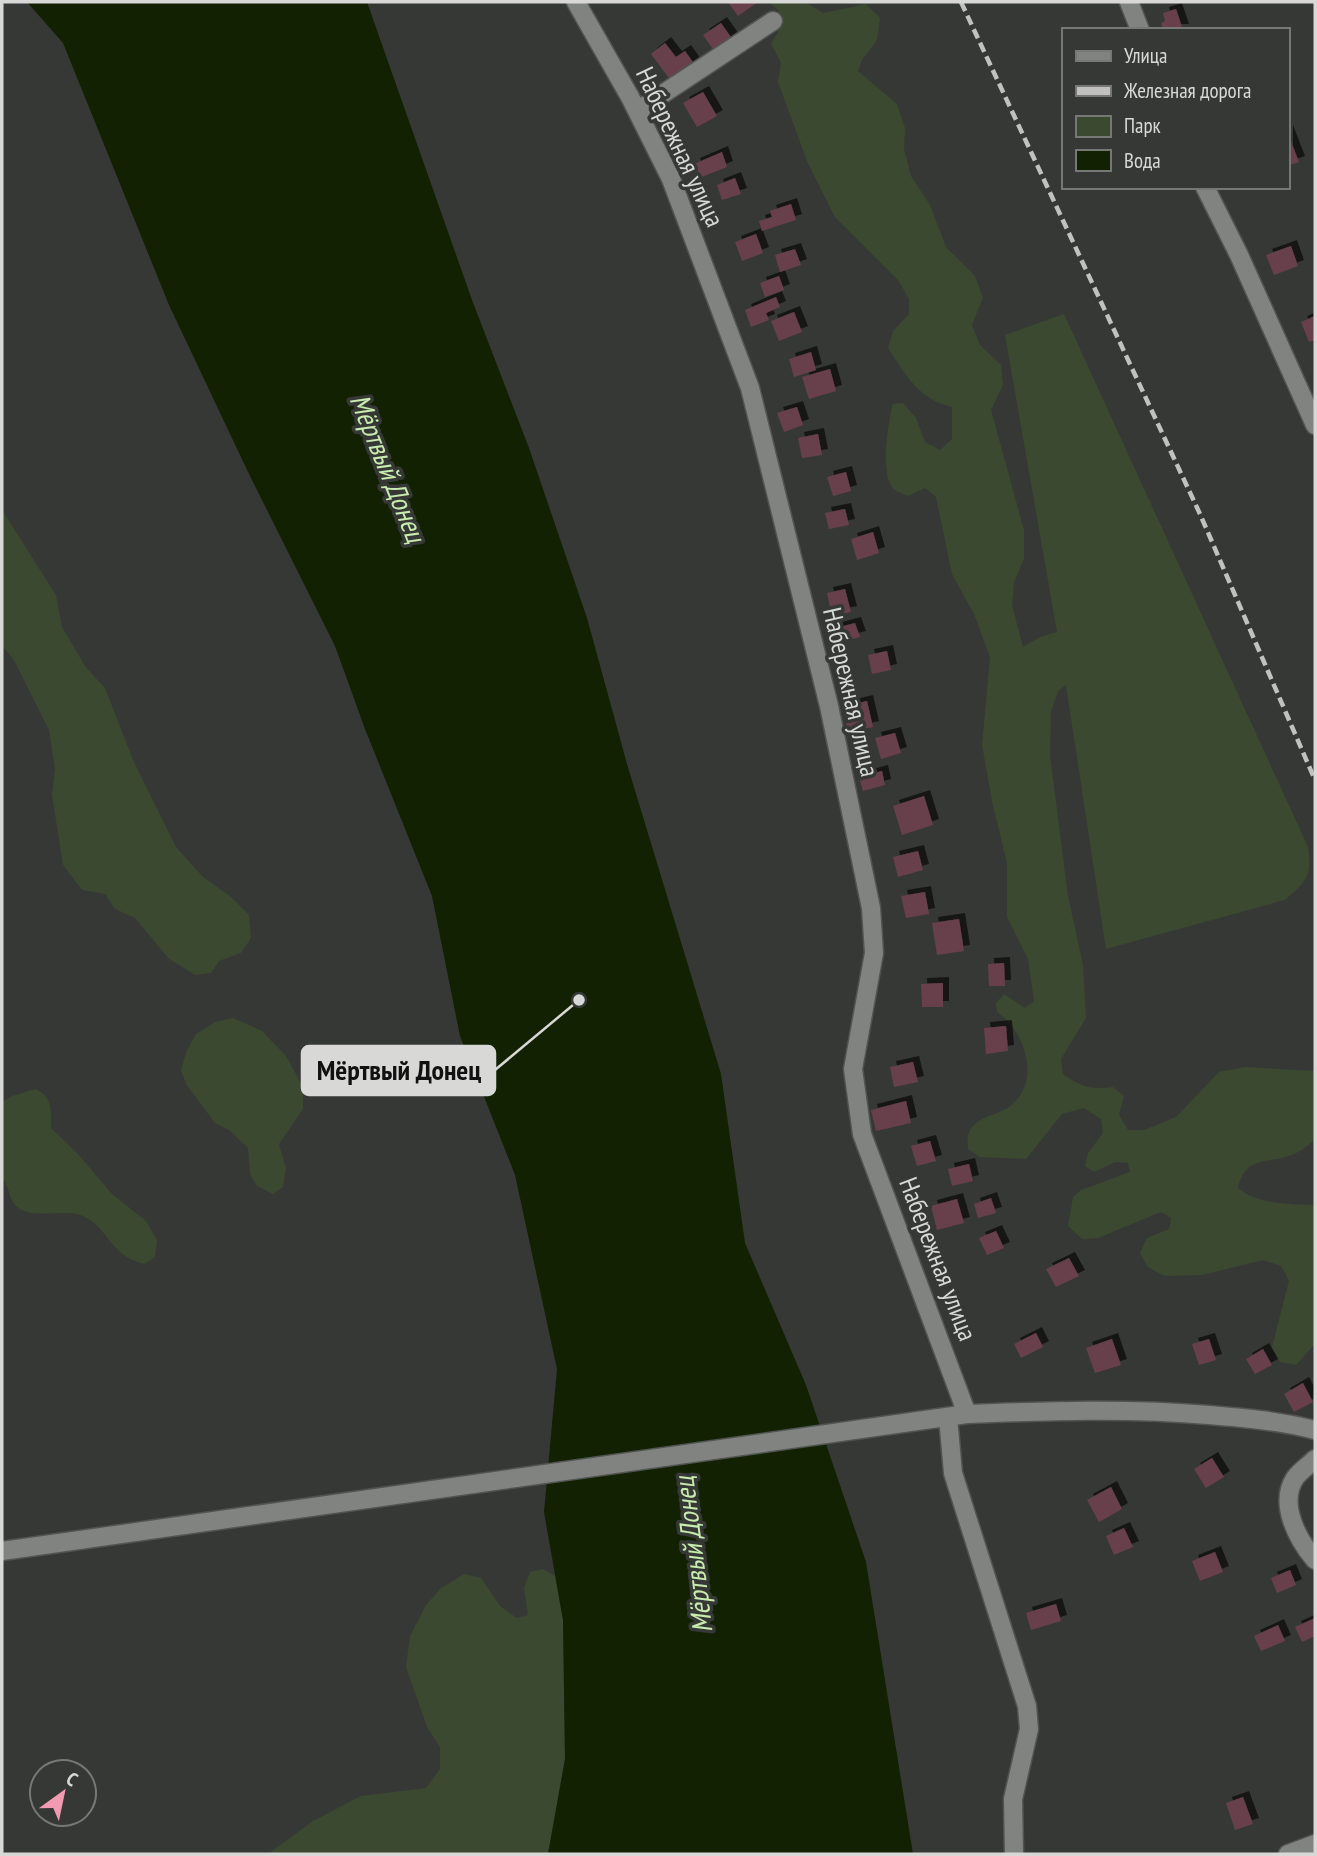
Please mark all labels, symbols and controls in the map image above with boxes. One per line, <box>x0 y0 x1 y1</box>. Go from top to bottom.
legend <box>1062 28 1289 189</box>
text: Улица <box>1124 42 1167 69</box>
street label: Набережная улица <box>629 62 732 232</box>
text: Железная дорога <box>1123 77 1251 104</box>
text: Парк <box>1124 112 1161 139</box>
text: Вода <box>1124 147 1161 174</box>
water label: Мёртвый Донец <box>342 388 436 549</box>
street label: Набережная улица <box>816 604 887 780</box>
callout: Мёртвый Донец <box>302 1046 495 1095</box>
text: Мёртвый Донец <box>317 1051 481 1088</box>
street label: Набережная улица <box>892 1172 985 1345</box>
water label: Мёртвый Донец <box>664 1473 720 1635</box>
north arrow <box>28 1758 98 1828</box>
text: С <box>62 1766 83 1791</box>

